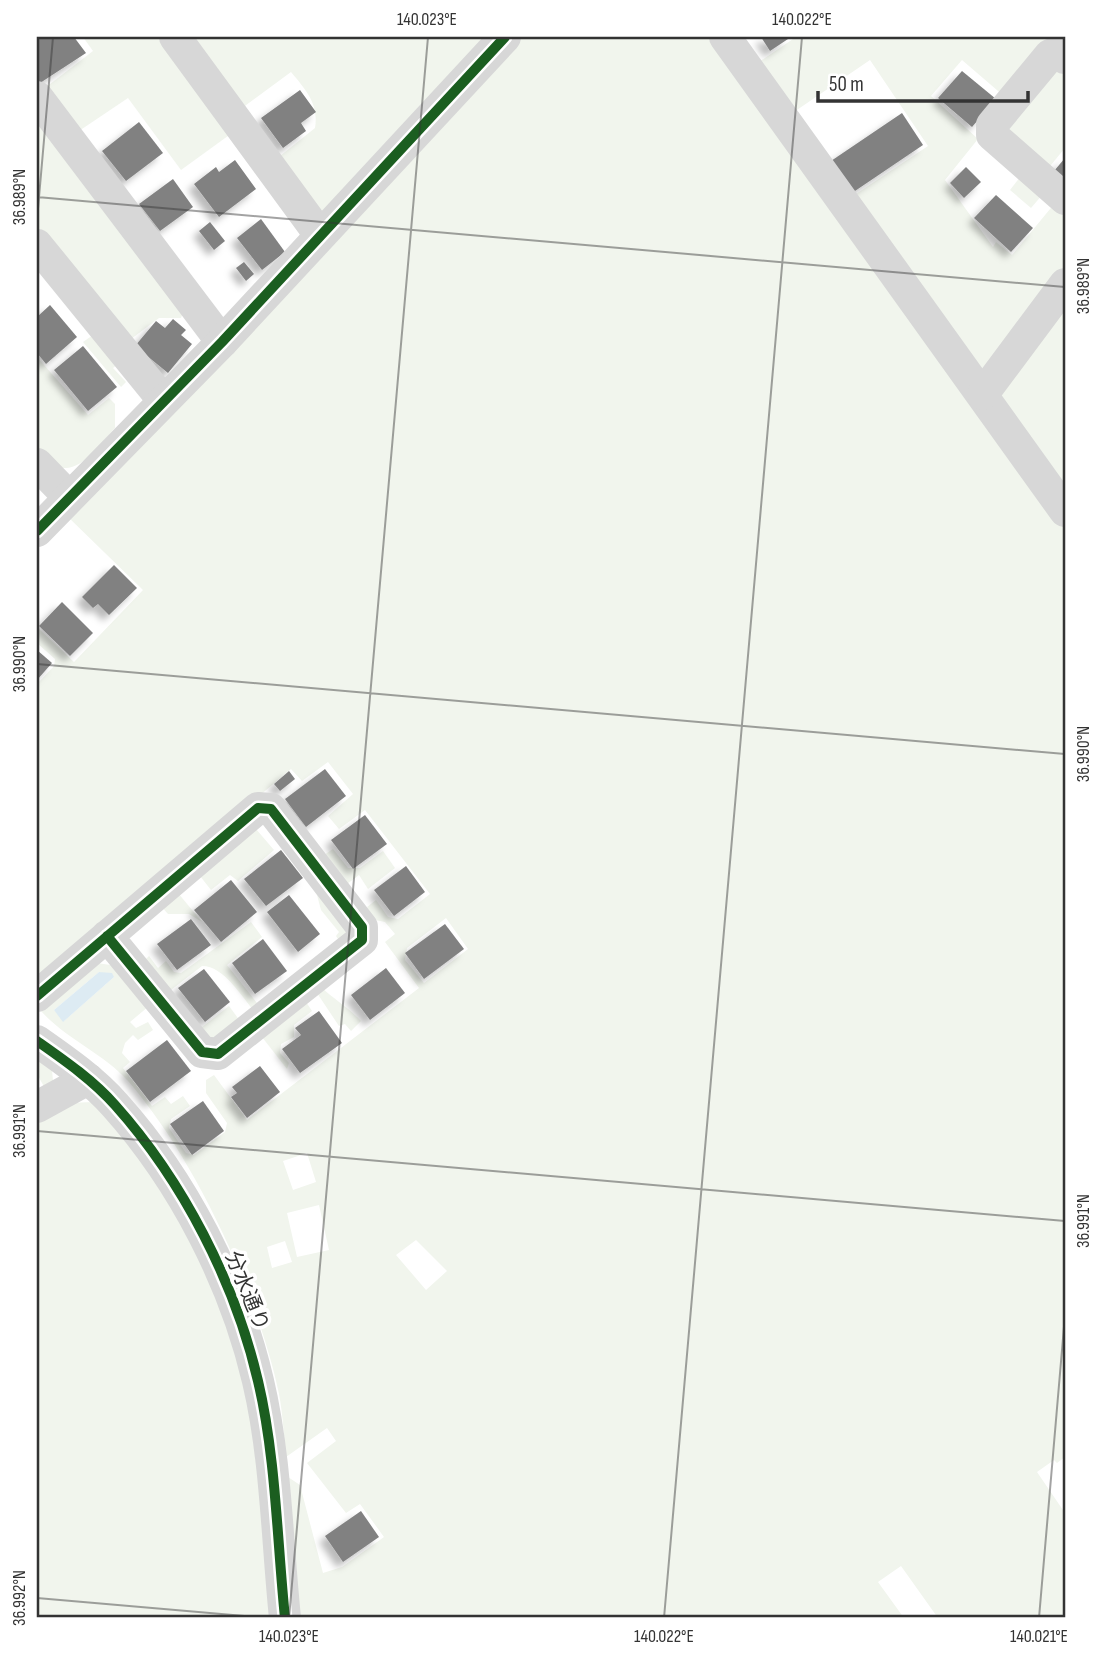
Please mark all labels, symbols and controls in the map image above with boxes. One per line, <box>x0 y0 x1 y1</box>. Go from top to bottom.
text: 140.023°E <box>397 9 457 30</box>
text: 140.022°E <box>772 9 832 30</box>
scale bar <box>818 60 1028 104</box>
text: 50 m <box>829 72 864 97</box>
text: 36.989°N <box>9 169 30 225</box>
text: 36.989°N <box>1073 258 1094 314</box>
text: 36.990°N <box>9 636 30 692</box>
text: 36.990°N <box>1073 726 1094 782</box>
text: 36.991°N <box>9 1104 30 1158</box>
text: 36.991°N <box>1073 1194 1094 1248</box>
street label: 分水通り <box>220 1247 274 1335</box>
text: 36.992°N <box>9 1570 30 1626</box>
text: 140.023°E <box>259 1626 319 1647</box>
text: 140.022°E <box>634 1626 694 1647</box>
text: 140.021°E <box>1010 1626 1068 1647</box>

